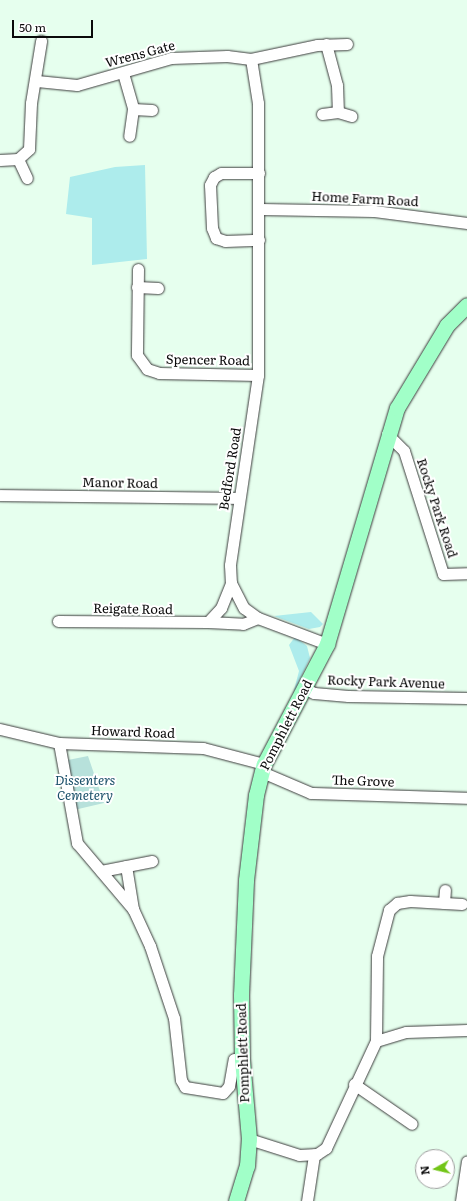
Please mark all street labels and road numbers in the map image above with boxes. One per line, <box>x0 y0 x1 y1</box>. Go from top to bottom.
street label: Wrens Gate <box>103 37 177 71</box>
street label: Home Farm Road <box>311 188 419 210</box>
street label: Spencer Road <box>166 351 250 369</box>
street label: Bedford Road <box>216 426 244 512</box>
street label: Rocky Park Road <box>414 456 460 560</box>
street label: Manor Road <box>82 475 158 491</box>
street label: Reigate Road <box>93 601 173 617</box>
street label: Rocky Park Avenue <box>327 672 445 692</box>
street label: Pomphlett Road <box>256 677 316 773</box>
street label: Howard Road <box>91 723 175 741</box>
street label: The Grove <box>331 772 395 790</box>
street label: Pomphlett Road <box>233 1003 253 1103</box>

